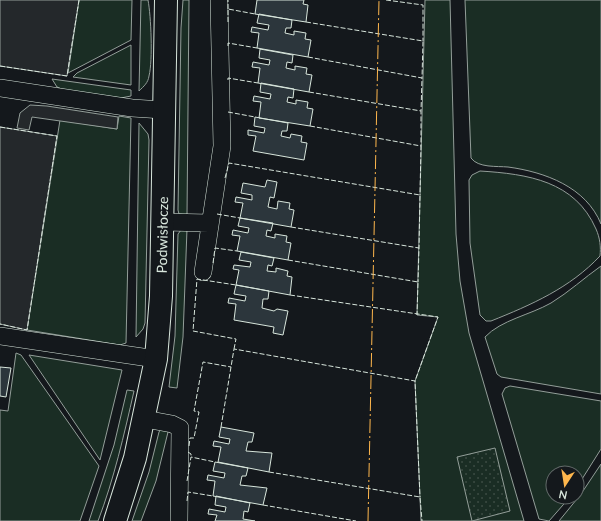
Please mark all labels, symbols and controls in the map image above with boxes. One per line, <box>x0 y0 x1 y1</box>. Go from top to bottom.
street label: Podwisłocze <box>153 196 171 274</box>
north arrow <box>545 465 585 505</box>
text: N <box>557 488 568 503</box>

